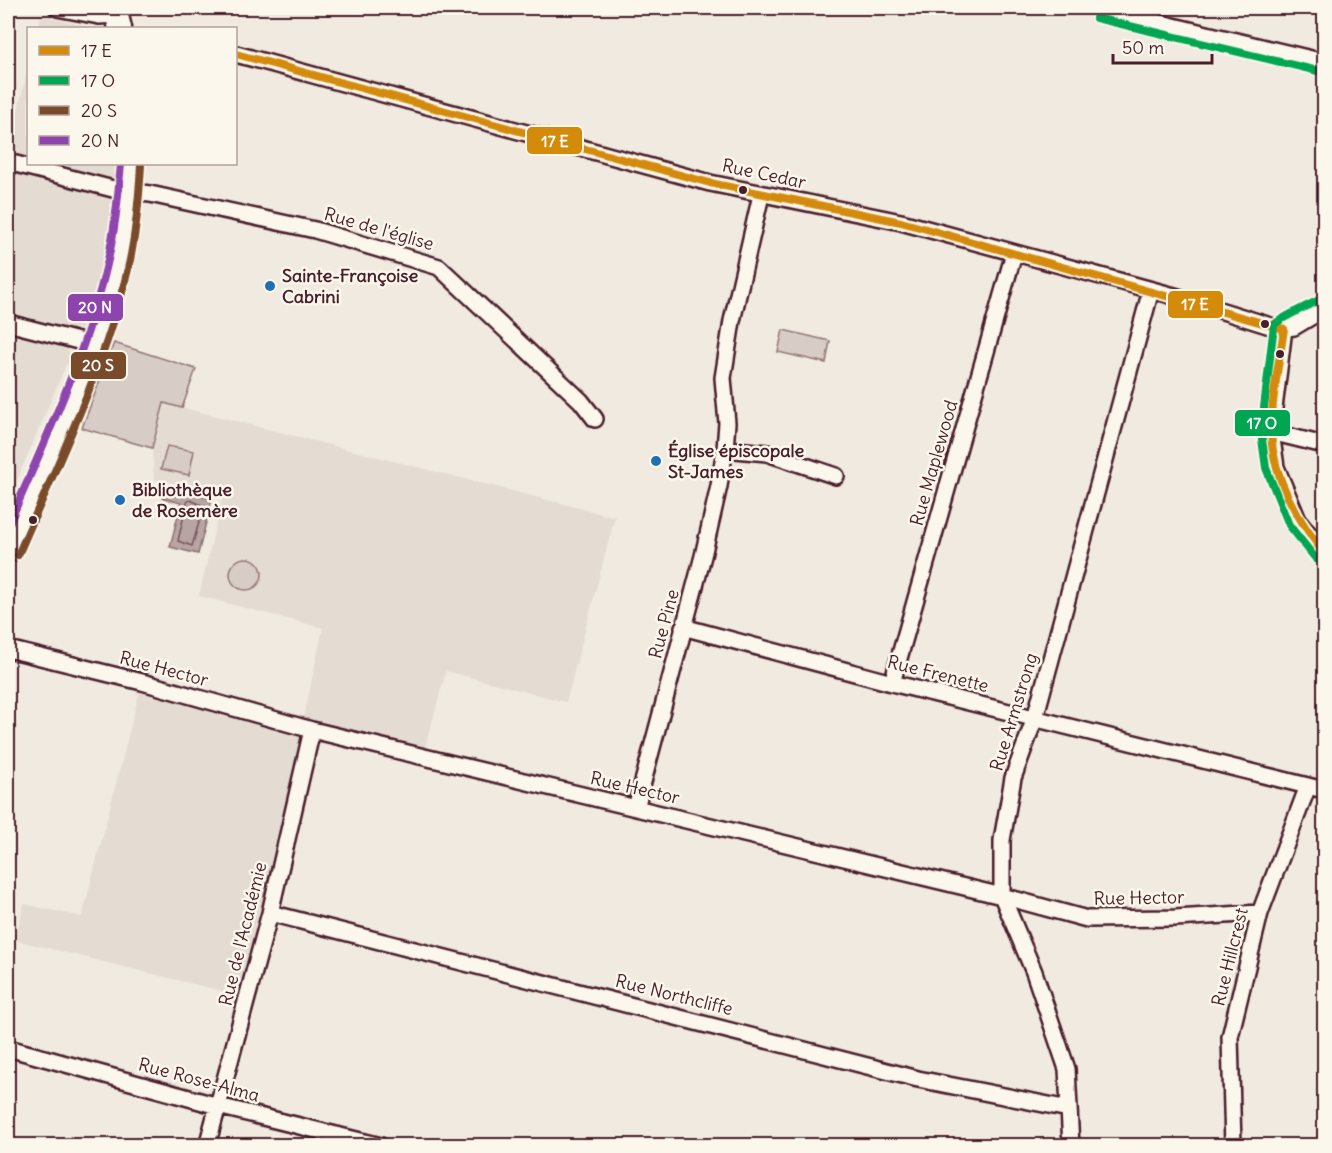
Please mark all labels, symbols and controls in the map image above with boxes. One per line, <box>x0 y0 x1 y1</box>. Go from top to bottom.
legend <box>27 27 237 165</box>
scale bar <box>1113 27 1212 65</box>
text: 50 m <box>1122 36 1164 59</box>
text: 17 E <box>81 39 112 62</box>
text: 17 O <box>81 69 115 92</box>
text: 20 S <box>81 99 117 122</box>
line badge: 17 E <box>526 126 583 155</box>
text: 20 N <box>81 129 119 152</box>
text: 17 E <box>541 131 569 151</box>
street label: Rue Cedar <box>720 153 809 194</box>
unlabelled marker <box>737 184 749 196</box>
street label: Rue de l'église <box>322 202 437 255</box>
place label: Sainte-Françoise Cabrini <box>282 264 418 308</box>
marker: Sainte-Françoise Cabrini <box>263 279 277 293</box>
line badge: 17 E <box>1167 290 1224 319</box>
line badge: 20 N <box>67 293 124 322</box>
text: 17 E <box>1181 294 1209 314</box>
text: 20 N <box>78 297 112 317</box>
unlabelled marker <box>1259 318 1271 330</box>
unlabelled marker <box>1274 348 1286 360</box>
line badge: 20 S <box>70 351 127 380</box>
text: 20 S <box>82 355 114 375</box>
street label: Rue Maplewood <box>905 397 963 528</box>
line badge: 17 O <box>1234 409 1291 437</box>
text: 17 O <box>1247 413 1277 433</box>
place label: Église épiscopale St-James <box>668 439 804 483</box>
marker: Église épiscopale St-James <box>649 454 663 468</box>
place label: Bibliothèque de Rosemère <box>132 478 238 522</box>
marker: Bibliothèque de Rosemère <box>113 493 127 507</box>
unlabelled marker <box>27 514 39 526</box>
street label: Rue Pine <box>643 587 684 661</box>
street label: Rue Hector <box>117 646 212 692</box>
street label: Rue Frenette <box>885 650 991 697</box>
street label: Rue Armstrong <box>985 650 1042 774</box>
street label: Rue Hector <box>588 766 683 809</box>
street label: Rue de l'Académie <box>214 860 272 1008</box>
street label: Rue Hector <box>1093 885 1185 910</box>
street label: Rue Hillcrest <box>1206 905 1253 1009</box>
street label: Rue Northcliffe <box>613 969 735 1020</box>
street label: Rue Rose-Alma <box>136 1052 262 1107</box>

